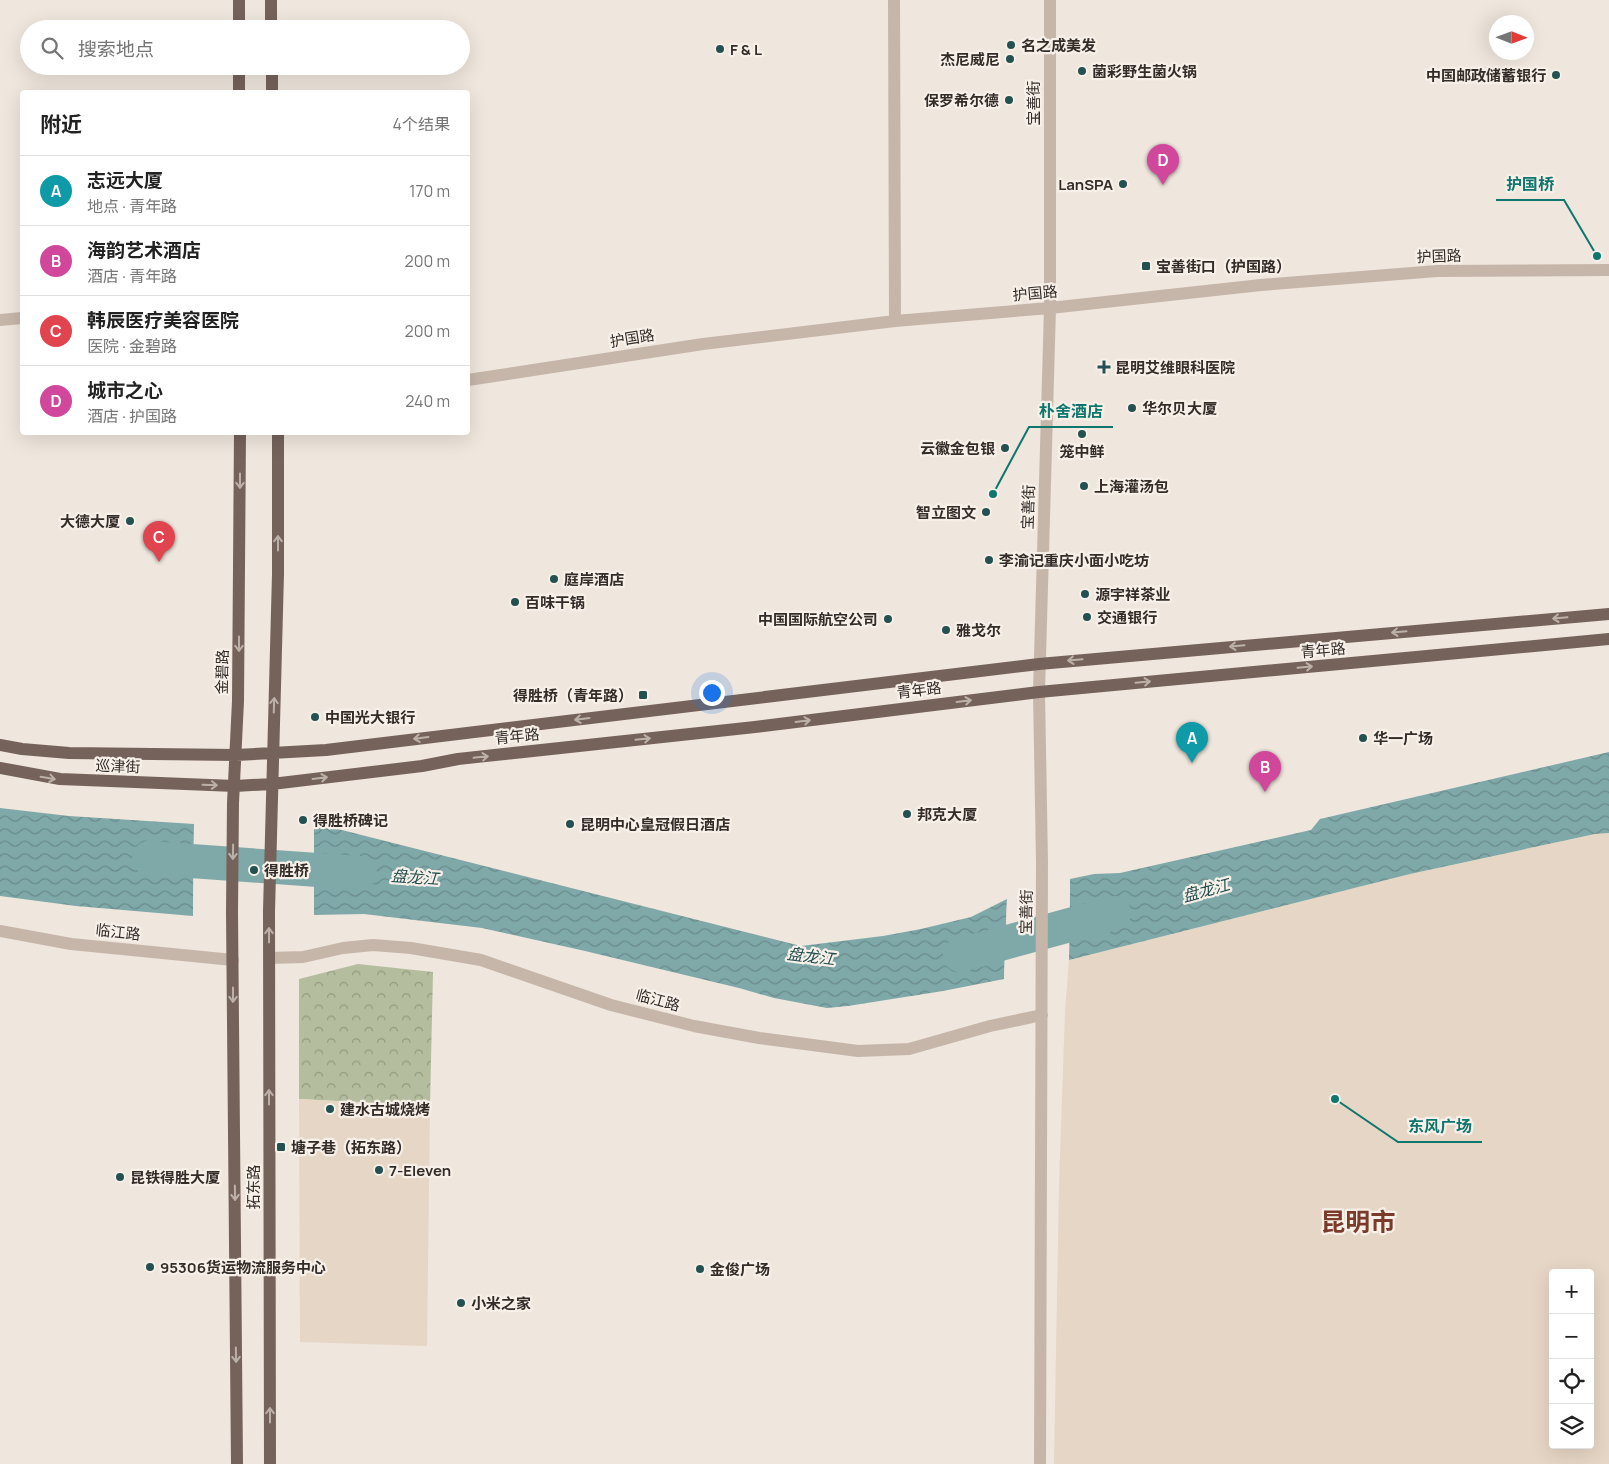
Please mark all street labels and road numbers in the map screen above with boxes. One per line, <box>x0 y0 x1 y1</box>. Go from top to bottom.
street label: 宝善街 <box>1023 80 1044 126</box>
street label: 护国路 <box>1416 245 1462 267</box>
street label: 护国路 <box>1012 281 1058 305</box>
street label: 护国路 <box>608 324 656 352</box>
street label: 宝善街 <box>1017 484 1039 530</box>
street label: 青年路 <box>1300 638 1346 662</box>
street label: 金碧路 <box>211 649 233 695</box>
street label: 青年路 <box>895 677 943 703</box>
street label: 青年路 <box>494 723 540 749</box>
street label: 巡津街 <box>95 755 141 777</box>
street label: 宝善街 <box>1015 889 1037 935</box>
street label: 临江路 <box>95 919 141 945</box>
street label: 临江路 <box>634 984 682 1016</box>
street label: 拓东路 <box>243 1164 264 1210</box>

